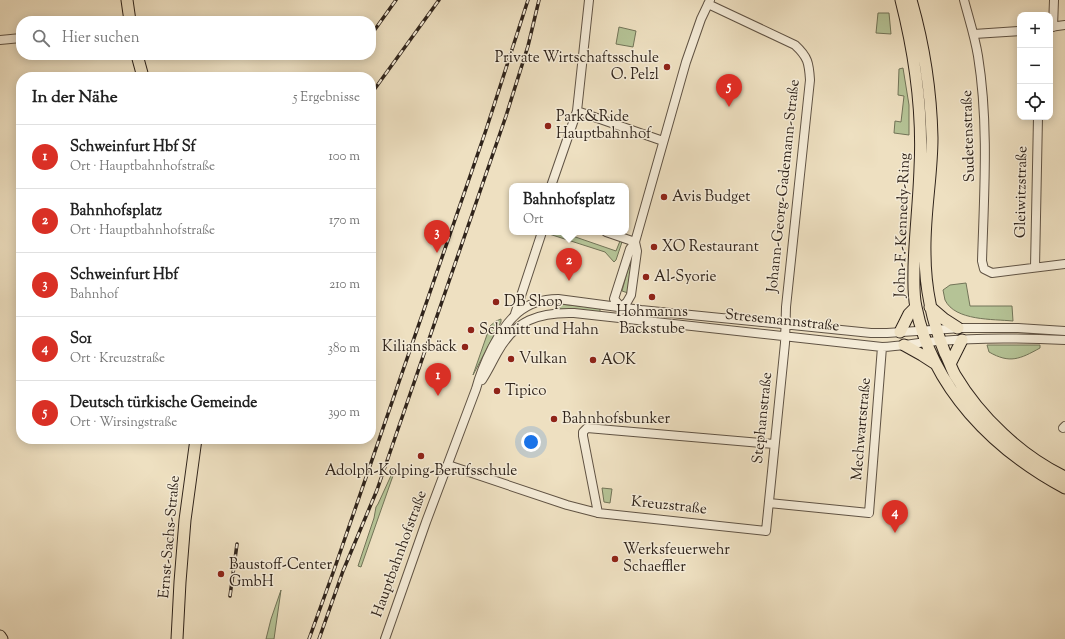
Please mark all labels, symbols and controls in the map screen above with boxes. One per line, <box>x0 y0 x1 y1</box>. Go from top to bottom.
map controls <box>1017 12 1053 120</box>
button: + <box>1017 12 1053 48</box>
search box <box>16 16 376 60</box>
icon: search <box>30 27 52 49</box>
text: Hier suchen <box>62 28 140 49</box>
place label: Private Wirtschaftsschule O. Pelzl <box>495 48 659 86</box>
button: − <box>1017 48 1053 84</box>
marker: Private Wirtschaftsschule O. Pelzl <box>662 62 672 72</box>
pin: 5 <box>716 74 742 107</box>
street label: Johann-Georg-Gademann-Straße <box>762 78 806 295</box>
button: locate <box>1017 84 1053 120</box>
text: In der Nähe <box>32 86 118 110</box>
text: 5 Ergebnisse <box>293 89 360 107</box>
street label: Sudetenstraße <box>957 90 981 182</box>
place label: Park&Ride Hauptbahnhof <box>556 107 652 145</box>
marker: Park&Ride Hauptbahnhof <box>543 121 553 131</box>
text: Schweinfurt Hbf Sf <box>70 137 196 158</box>
street label: Gleiwitzstraße <box>1011 146 1033 238</box>
text: 1 <box>43 148 47 166</box>
text: 100 m <box>328 148 360 166</box>
street label: John-F.-Kennedy-Ring <box>890 152 916 299</box>
text: Ort · Hauptbahnhofstraße <box>70 158 215 176</box>
popup <box>509 183 629 235</box>
place label: Avis Budget <box>672 187 750 208</box>
text: Bahnhofsplatz <box>523 190 615 211</box>
marker: Avis Budget <box>659 192 669 202</box>
text: Bahnhofsplatz <box>70 201 162 222</box>
text: Ort <box>523 211 543 229</box>
text: 2 <box>42 212 48 230</box>
text: 170 m <box>329 212 360 230</box>
pin: 3 <box>424 220 450 253</box>
text: Ort · Hauptbahnhofstraße <box>70 222 215 240</box>
place label: XO Restaurant <box>662 237 759 258</box>
marker: XO Restaurant <box>649 242 659 252</box>
pin: 2 <box>556 248 582 281</box>
text: Schweinfurt Hbf <box>70 265 178 286</box>
place label: Al-Syorie <box>654 267 716 288</box>
marker: Al-Syorie <box>641 272 651 282</box>
text: 3 <box>42 276 48 294</box>
text: 210 m <box>329 276 360 294</box>
text: Bahnhof <box>70 286 119 304</box>
place label: DB Shop <box>504 292 563 313</box>
marker: Hohmanns Backstube <box>647 292 657 302</box>
marker: DB Shop <box>491 297 501 307</box>
place label: Hohmanns Backstube <box>616 302 688 340</box>
street label: Stresemannstraße <box>724 305 840 337</box>
place label: Schmitt und Hahn <box>479 320 599 341</box>
marker: Schmitt und Hahn <box>466 325 476 335</box>
text: S01 <box>70 329 92 350</box>
place label: Kiliansbäck <box>382 337 457 358</box>
text: 4 <box>42 340 48 358</box>
text: 380 m <box>328 340 360 358</box>
marker: Kiliansbäck <box>460 342 470 352</box>
place label: Vulkan <box>519 349 567 370</box>
text: Ort · Kreuzstraße <box>70 350 165 368</box>
place label: AOK <box>601 350 636 371</box>
marker: Vulkan <box>506 354 516 364</box>
marker: AOK <box>588 355 598 365</box>
pin: 1 <box>425 363 451 396</box>
street label: Stephanstraße <box>748 371 778 465</box>
street label: Mechwartstraße <box>847 377 877 481</box>
place label: Tipico <box>505 381 547 402</box>
marker: Tipico <box>492 386 502 396</box>
text: Deutsch türkische Gemeinde <box>70 393 257 414</box>
text: 5 <box>43 404 47 422</box>
text: 390 m <box>328 404 360 422</box>
place label: Bahnhofsbunker <box>562 409 670 430</box>
text: Ort · Wirsingstraße <box>70 414 177 432</box>
marker: Bahnhofsbunker <box>549 414 559 424</box>
your location <box>521 432 541 452</box>
marker: Adolph-Kolping-Berufsschule <box>416 451 426 461</box>
place label: Adolph-Kolping-Berufsschule <box>325 461 517 482</box>
street label: Ernst-Sachs-Straße <box>154 475 186 599</box>
street label: Hauptbahnhofstraße <box>367 488 433 620</box>
street label: Kreuzstraße <box>630 492 708 520</box>
pin: 4 <box>882 500 908 533</box>
place label: Werksfeuerwehr Schaeffler <box>623 540 730 578</box>
marker: Werksfeuerwehr Schaeffler <box>610 554 620 564</box>
place label: Baustoff-Center GmbH <box>229 555 332 593</box>
marker: Baustoff-Center GmbH <box>216 569 226 579</box>

